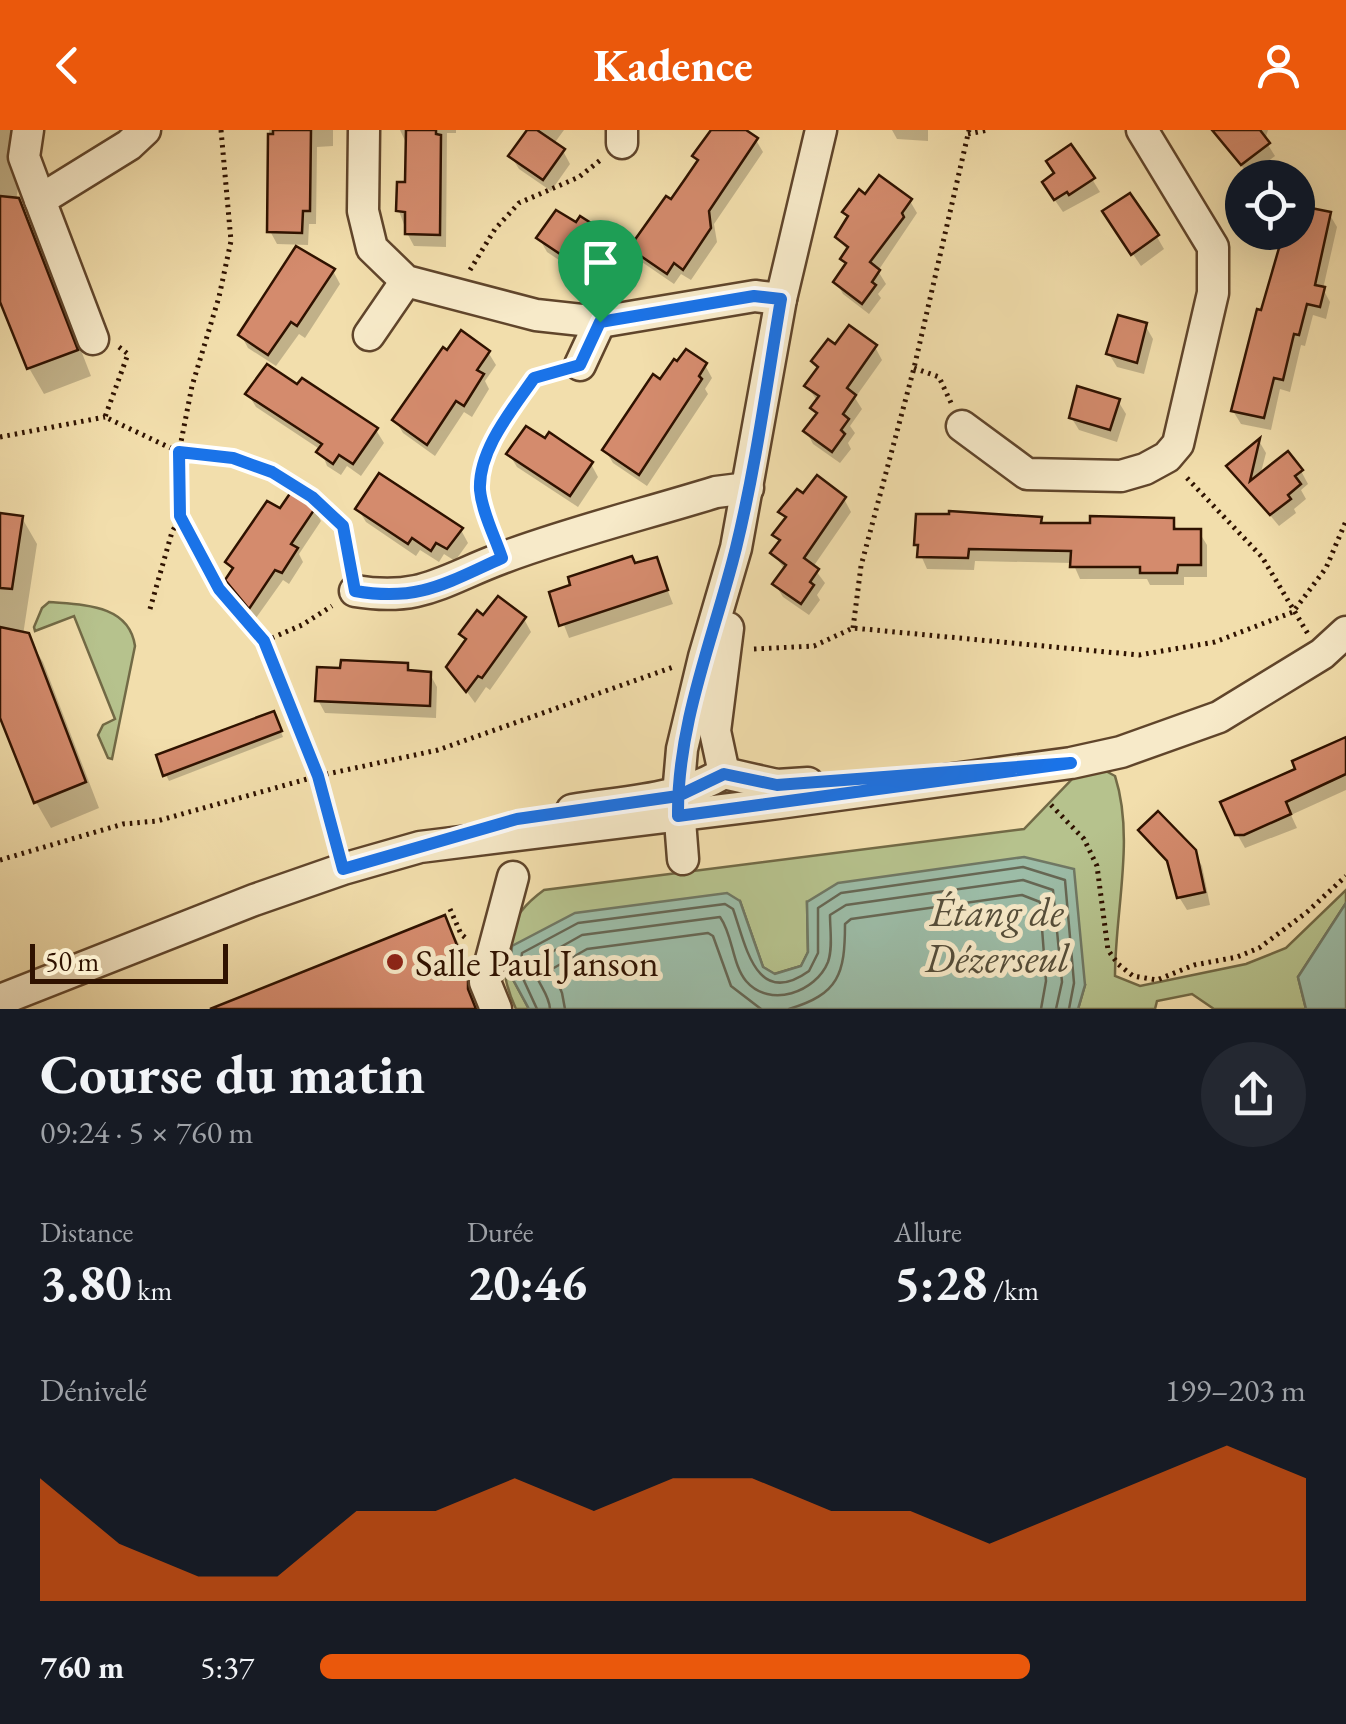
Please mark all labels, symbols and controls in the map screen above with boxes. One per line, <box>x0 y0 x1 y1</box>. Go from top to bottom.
text: Kadence <box>593 36 753 94</box>
icon: back <box>40 38 95 93</box>
icon: person <box>1251 38 1306 93</box>
map controls <box>1225 160 1315 250</box>
button: locate <box>1225 160 1315 250</box>
pin <box>558 220 643 323</box>
icon: arrive <box>573 235 628 290</box>
water label: Étang de Dézerseul <box>924 886 1071 984</box>
place label: Salle Paul Janson <box>415 938 659 987</box>
scale bar <box>30 939 228 984</box>
text: 50 m <box>45 943 99 979</box>
marker: Salle Paul Janson <box>384 951 406 973</box>
text: Course du matin <box>40 1038 425 1109</box>
button: share <box>1201 1042 1306 1147</box>
text: 09:24 · 5 × 760 m <box>40 1111 253 1153</box>
text: Distance <box>40 1214 134 1250</box>
text: Durée <box>467 1214 534 1250</box>
text: Allure <box>894 1214 962 1250</box>
text: 3.80 <box>40 1250 132 1315</box>
text: 20:46 <box>467 1250 587 1315</box>
text: 5:28 <box>894 1250 987 1315</box>
text: km <box>132 1272 172 1308</box>
text: /km <box>987 1272 1039 1308</box>
text: Dénivelé <box>40 1369 147 1411</box>
text: 199–203 m <box>1165 1369 1306 1411</box>
text: 760 m <box>40 1646 124 1688</box>
text: 5:37 <box>200 1646 254 1688</box>

